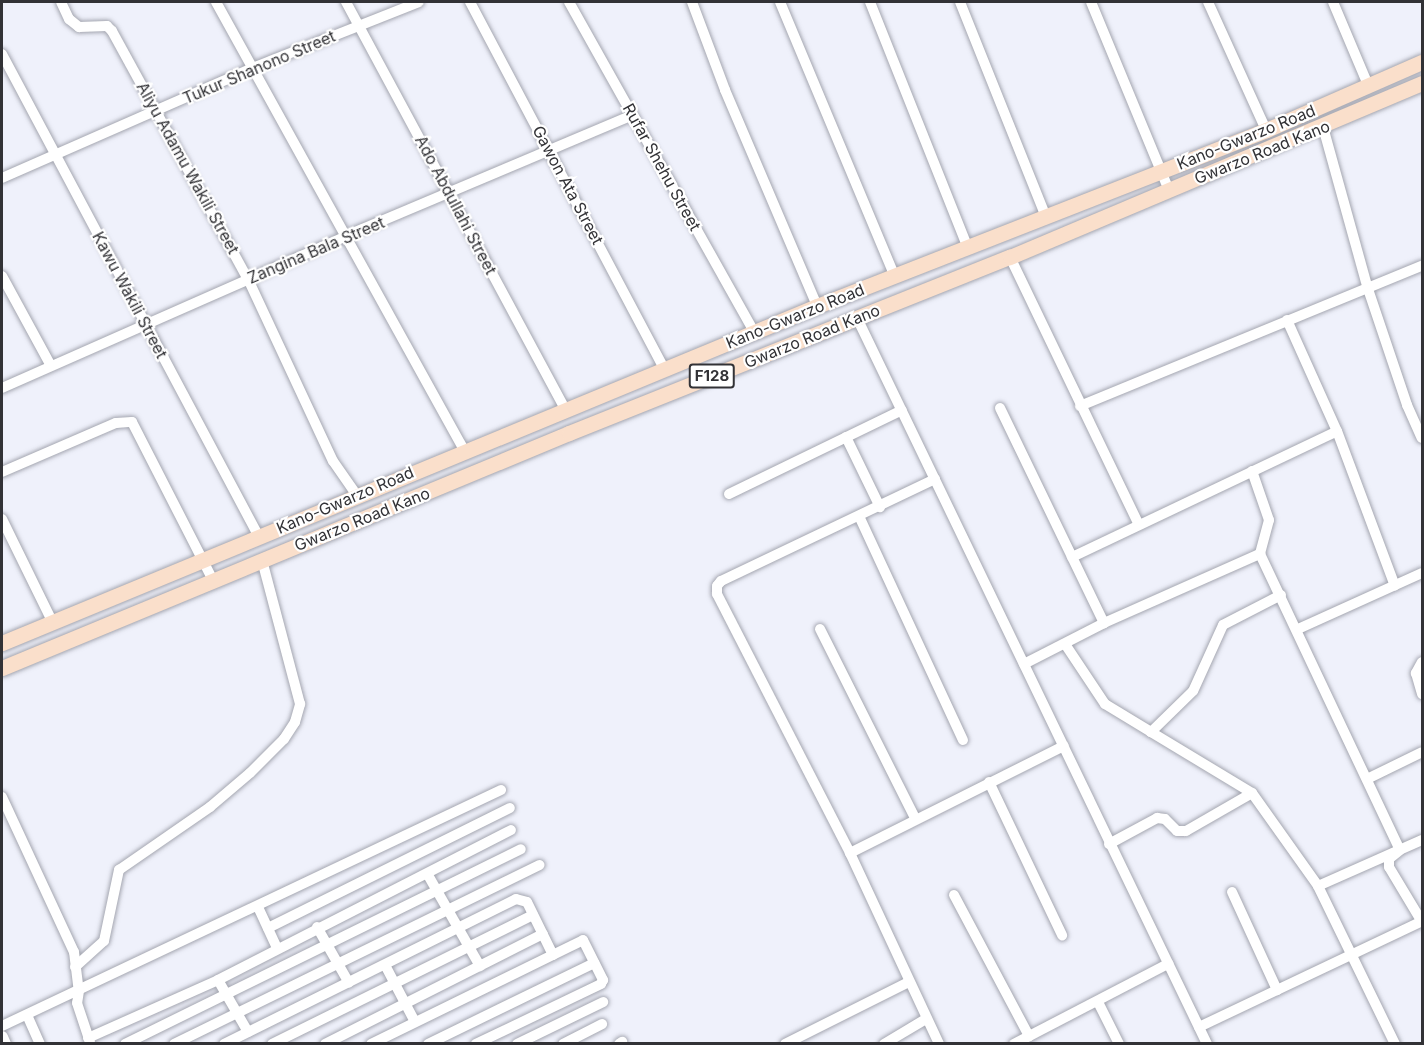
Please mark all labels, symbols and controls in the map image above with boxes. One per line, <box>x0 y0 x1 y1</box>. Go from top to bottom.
street label: Tukur Shanono Street <box>180 26 338 108</box>
street label: Aliyu Adamu Wakili Street <box>133 79 243 257</box>
street label: Rufar Shehu Street <box>619 100 705 234</box>
street label: Kano-Gwarzo Road <box>1174 100 1318 174</box>
street label: Gwarzo Road Kano <box>1191 116 1333 188</box>
street label: Gawon Ata Street <box>529 122 607 248</box>
street label: Ado Abdullahi Street <box>411 132 501 278</box>
street label: Zangina Bala Street <box>245 212 387 288</box>
street label: Kawu Wakili Street <box>88 228 172 362</box>
street label: Kano-Gwarzo Road <box>723 279 867 353</box>
street label: Gwarzo Road Kano <box>741 300 883 372</box>
road number: F128 <box>688 364 736 388</box>
street label: Kano-Gwarzo Road <box>273 462 417 538</box>
street label: Gwarzo Road Kano <box>291 483 433 555</box>

